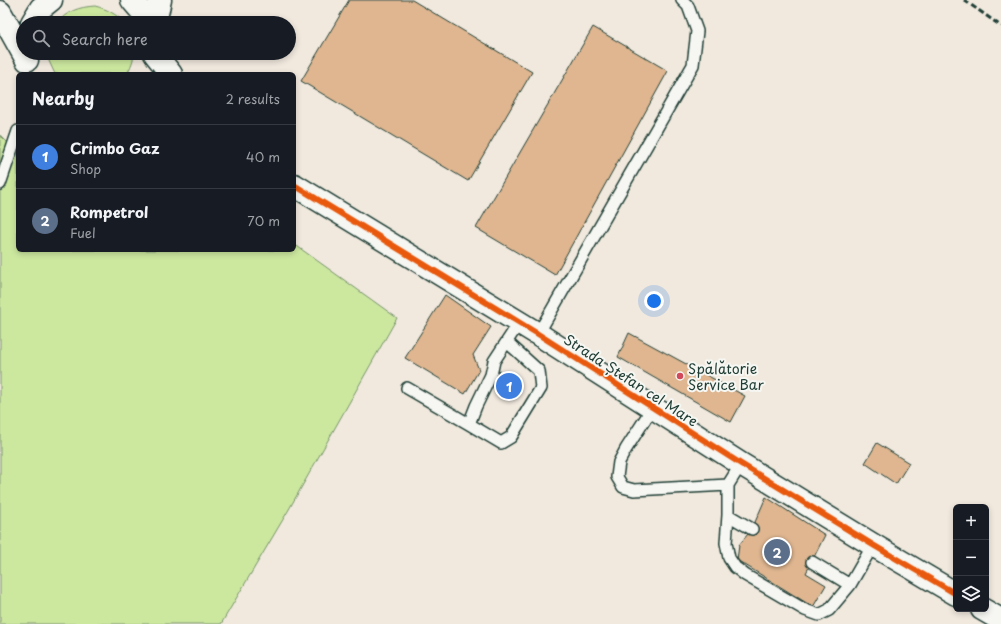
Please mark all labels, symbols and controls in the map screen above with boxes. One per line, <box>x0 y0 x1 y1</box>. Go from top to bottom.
search box <box>16 16 296 60</box>
icon: search <box>30 27 52 49</box>
text: Search here <box>62 27 148 50</box>
text: Nearby <box>32 85 94 111</box>
text: 2 results <box>226 89 280 108</box>
text: Crimbo Gaz <box>70 136 160 159</box>
text: 1 <box>42 147 48 166</box>
text: 40 m <box>246 147 280 166</box>
text: Shop <box>70 159 101 178</box>
text: Rompetrol <box>70 200 148 223</box>
text: 2 <box>40 211 50 230</box>
text: 70 m <box>247 211 280 230</box>
text: Fuel <box>70 223 96 242</box>
your location <box>644 291 664 311</box>
street label: Strada Ștefan cel Mare <box>560 329 702 431</box>
place label: Spălătorie Service Bar <box>688 358 765 395</box>
pin: 1 <box>496 371 522 401</box>
marker: Spălătorie Service Bar <box>675 371 685 381</box>
map controls <box>953 504 989 612</box>
button: + <box>953 504 989 540</box>
pin: 2 <box>764 537 790 567</box>
button: − <box>953 540 989 576</box>
button: layers <box>953 576 989 612</box>

